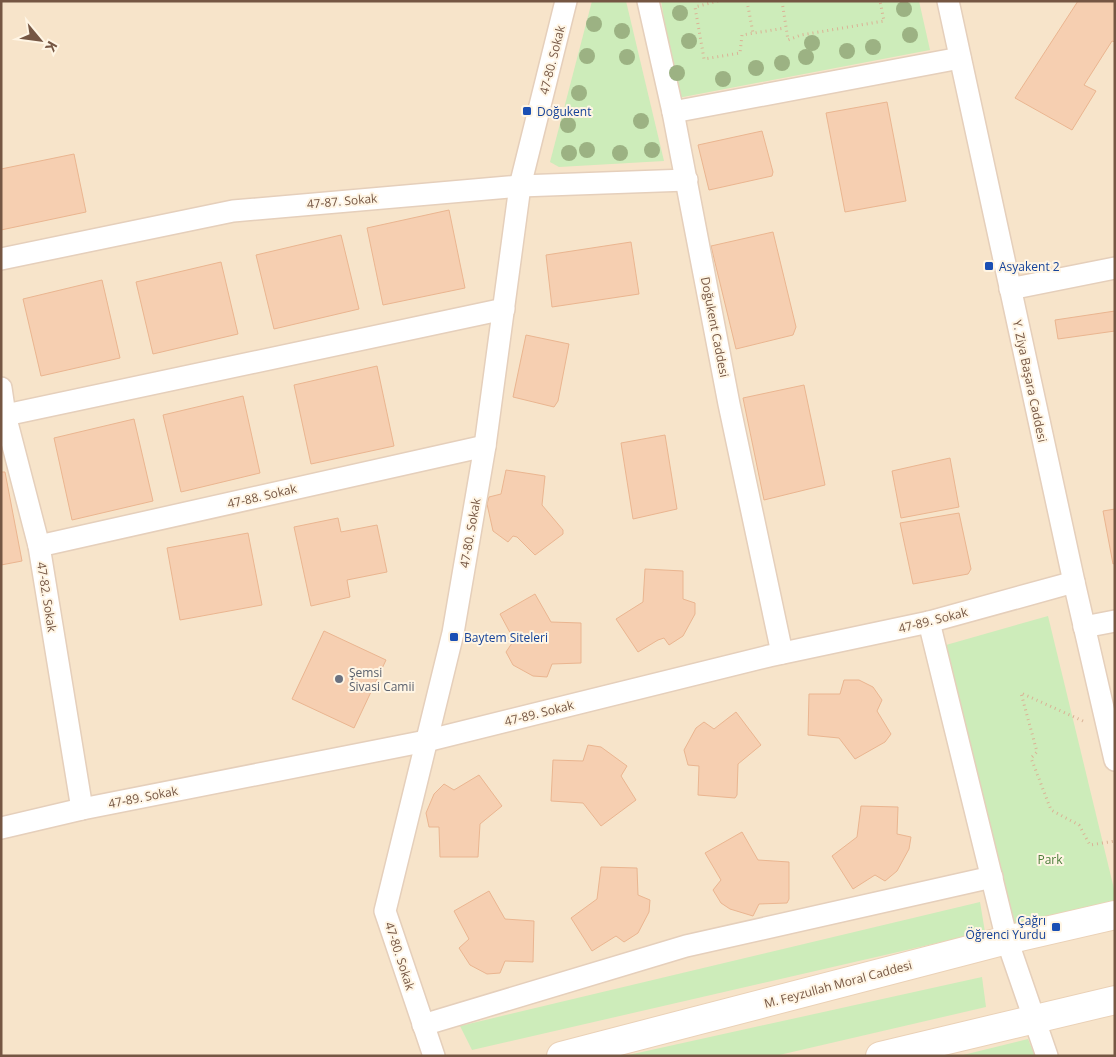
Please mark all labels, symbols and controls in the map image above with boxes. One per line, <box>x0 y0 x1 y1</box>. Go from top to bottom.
north arrow <box>15 15 65 65</box>
street label: 47-80. Sokak <box>535 23 569 96</box>
text: K <box>41 38 62 56</box>
place label: Doğukent <box>537 103 591 120</box>
marker: Doğukent <box>521 105 533 117</box>
street label: 47-87. Sokak <box>306 189 379 213</box>
place label: Asyakent 2 <box>999 258 1060 275</box>
marker: Asyakent 2 <box>983 260 995 272</box>
street label: Doğukent Caddesi <box>697 275 733 379</box>
street label: Y. Ziya Başara Caddesi <box>1009 318 1051 444</box>
street label: 47-88. Sokak <box>226 480 299 512</box>
street label: 47-80. Sokak <box>455 496 485 569</box>
street label: 47-82. Sokak <box>33 561 61 634</box>
street label: 47-89. Sokak <box>897 603 970 637</box>
place label: Baytem Siteleri <box>464 629 548 646</box>
marker: Baytem Siteleri <box>448 631 460 643</box>
place label: Şemsi Sivasi Camii <box>349 664 415 695</box>
marker: Şemsi Sivasi Camii <box>333 673 345 685</box>
street label: 47-89. Sokak <box>503 696 576 730</box>
street label: 47-89. Sokak <box>107 782 180 812</box>
park label: Park <box>1037 851 1063 868</box>
place label: Çağrı Öğrenci Yurdu <box>966 912 1046 943</box>
street label: 47-80. Sokak <box>381 920 419 993</box>
marker: Çağrı Öğrenci Yurdu <box>1050 921 1062 933</box>
street label: M. Feyzullah Moral Caddesi <box>762 956 914 1012</box>

